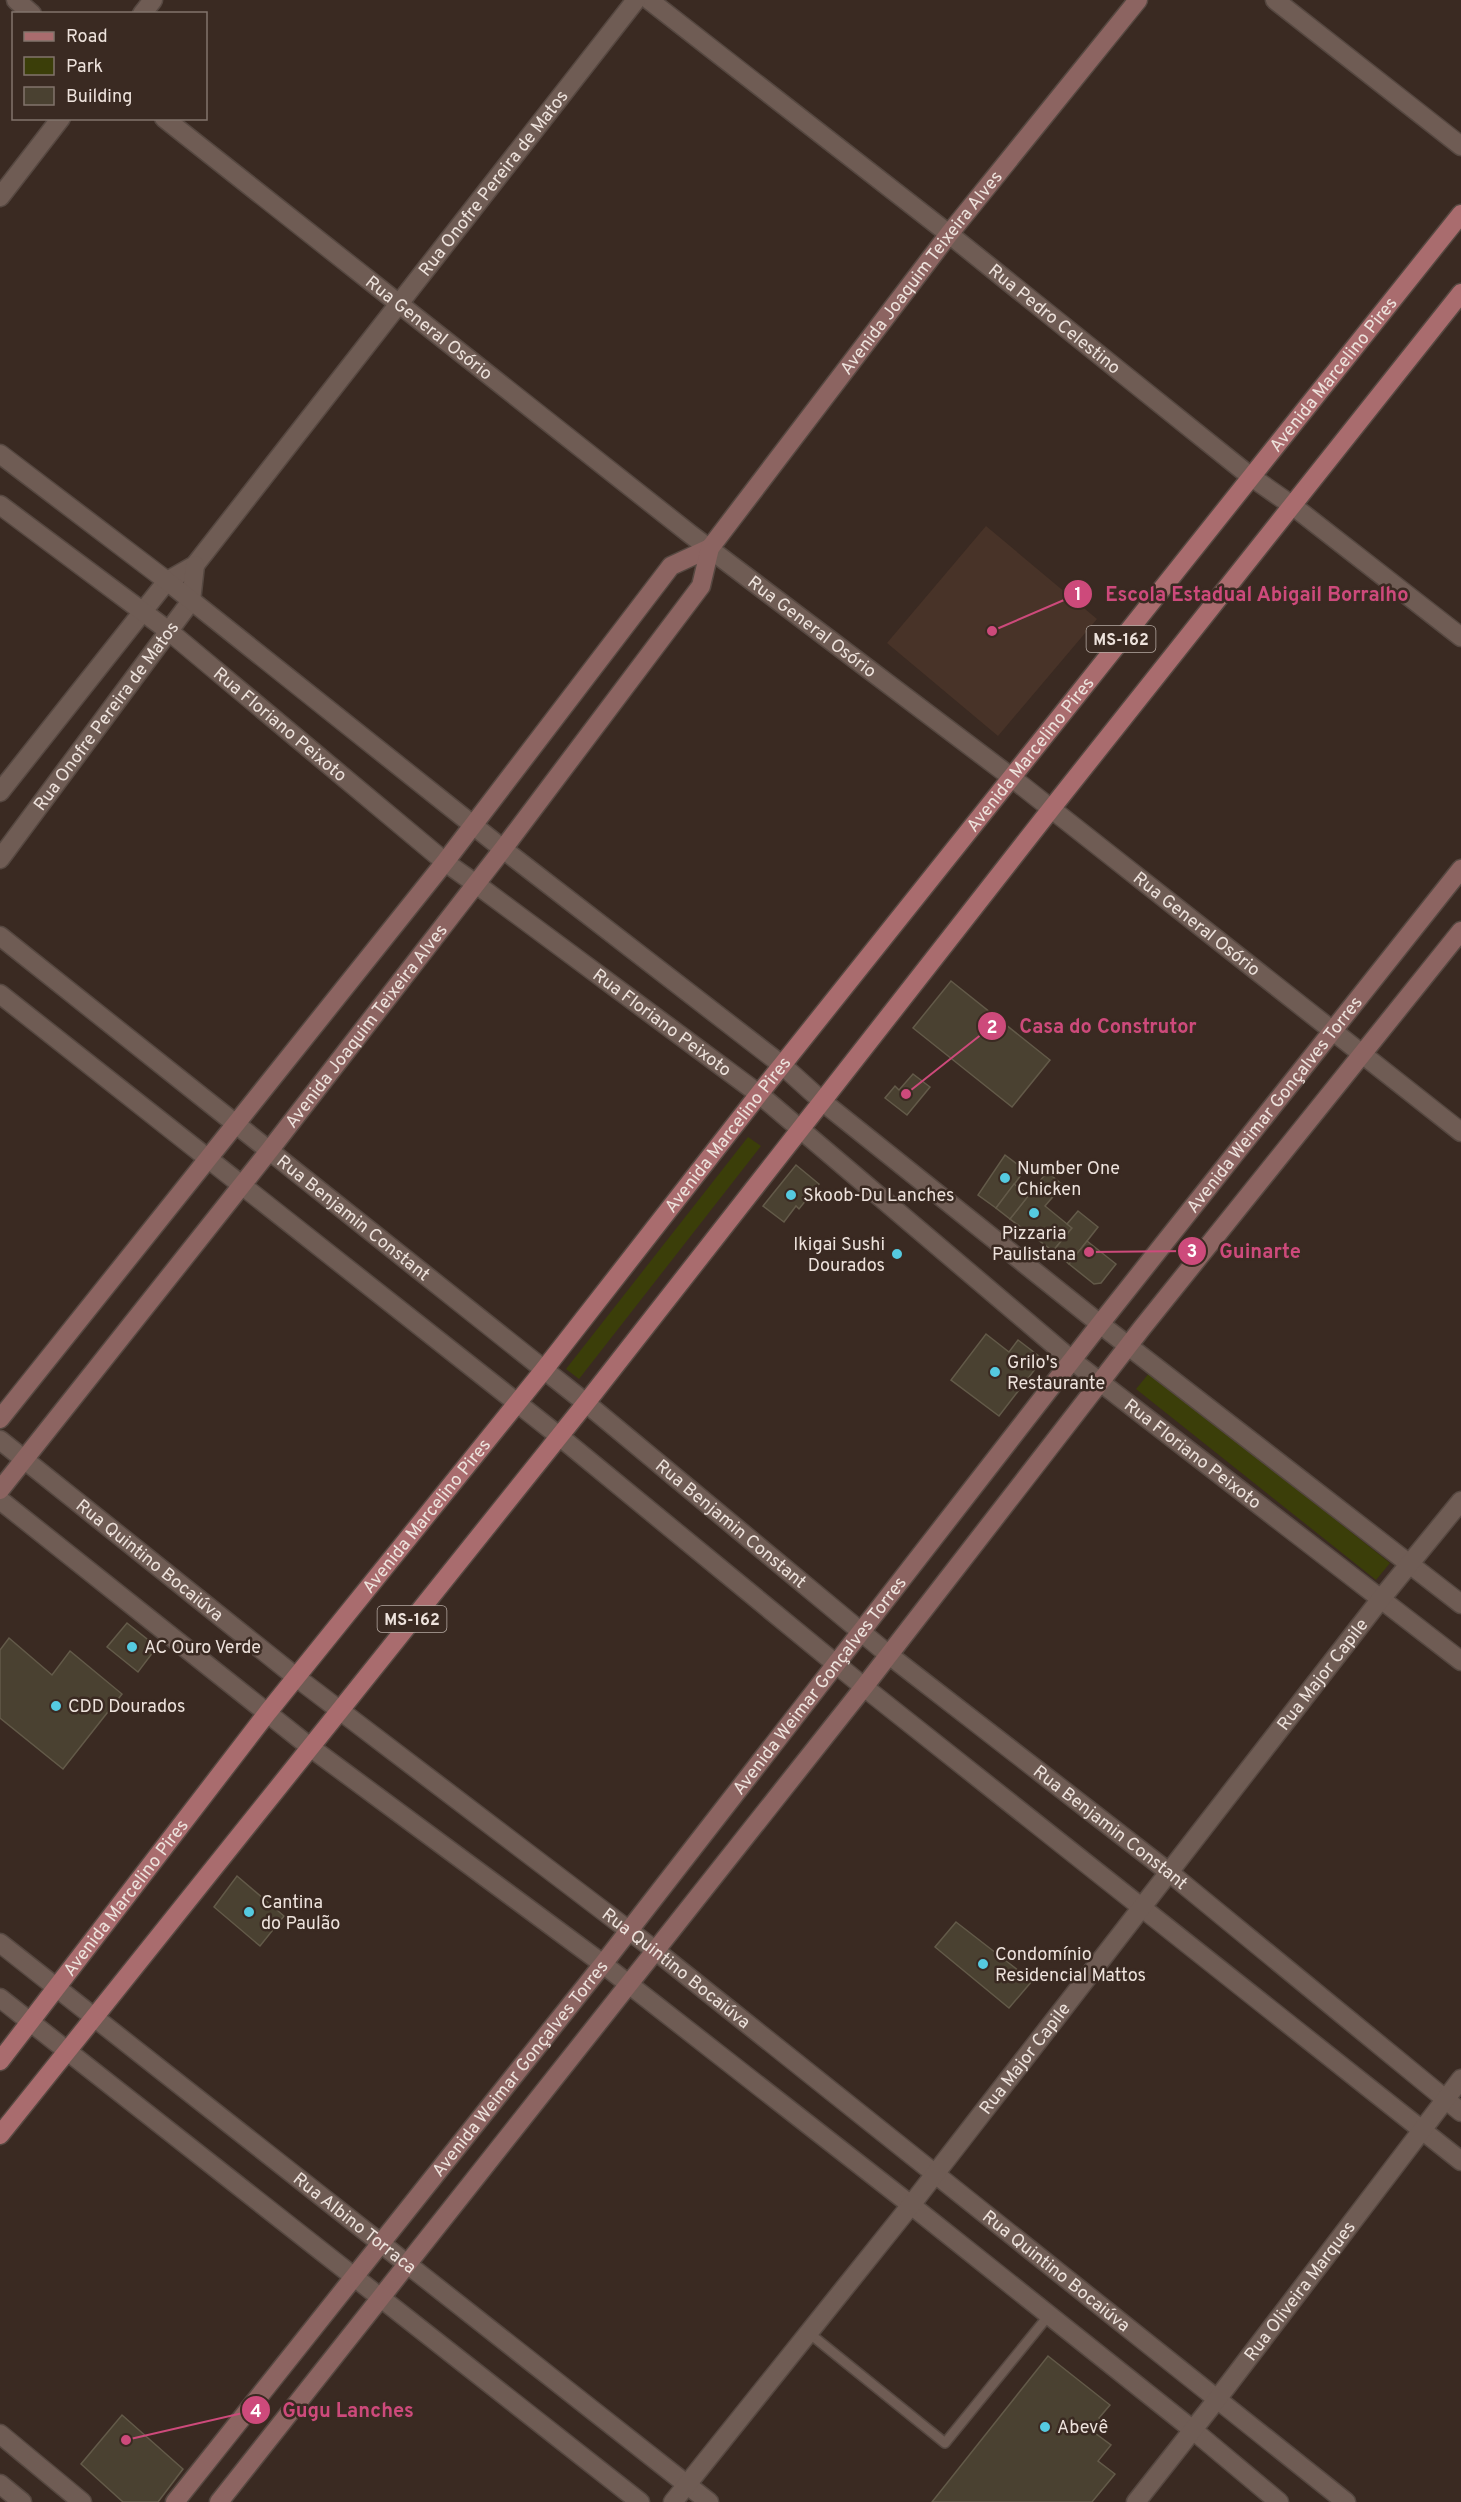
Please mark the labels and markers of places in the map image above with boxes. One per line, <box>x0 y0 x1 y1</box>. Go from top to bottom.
callout: Escola Estadual Abigail Borralho <box>1063 575 1421 613</box>
callout: Casa do Construtor <box>977 1007 1208 1045</box>
place label: Number One Chicken <box>1017 1158 1120 1202</box>
marker: Number One Chicken <box>998 1171 1012 1185</box>
place label: Skoob-Du Lanches <box>803 1185 955 1208</box>
marker: Skoob-Du Lanches <box>784 1188 798 1202</box>
marker: Pizzaria Paulistana <box>1027 1206 1041 1220</box>
place label: Pizzaria Paulistana <box>992 1223 1076 1267</box>
callout: Guinarte <box>1177 1232 1313 1270</box>
place label: Ikigai Sushi Dourados <box>793 1234 885 1278</box>
marker: Ikigai Sushi Dourados <box>890 1247 904 1261</box>
place label: Grilo's Restaurante <box>1007 1352 1105 1396</box>
marker: Grilo's Restaurante <box>988 1365 1002 1379</box>
place label: AC Ouro Verde <box>144 1637 261 1660</box>
marker: AC Ouro Verde <box>125 1640 139 1654</box>
place label: CDD Dourados <box>68 1696 185 1719</box>
marker: CDD Dourados <box>49 1699 63 1713</box>
place label: Cantina do Paulão <box>261 1892 340 1936</box>
marker: Cantina do Paulão <box>242 1905 256 1919</box>
place label: Condomínio Residencial Mattos <box>995 1944 1146 1988</box>
marker: Condomínio Residencial Mattos <box>976 1957 990 1971</box>
callout: Gugu Lanches <box>241 2391 426 2429</box>
place label: Abevê <box>1057 2417 1108 2440</box>
marker: Abevê <box>1038 2420 1052 2434</box>

